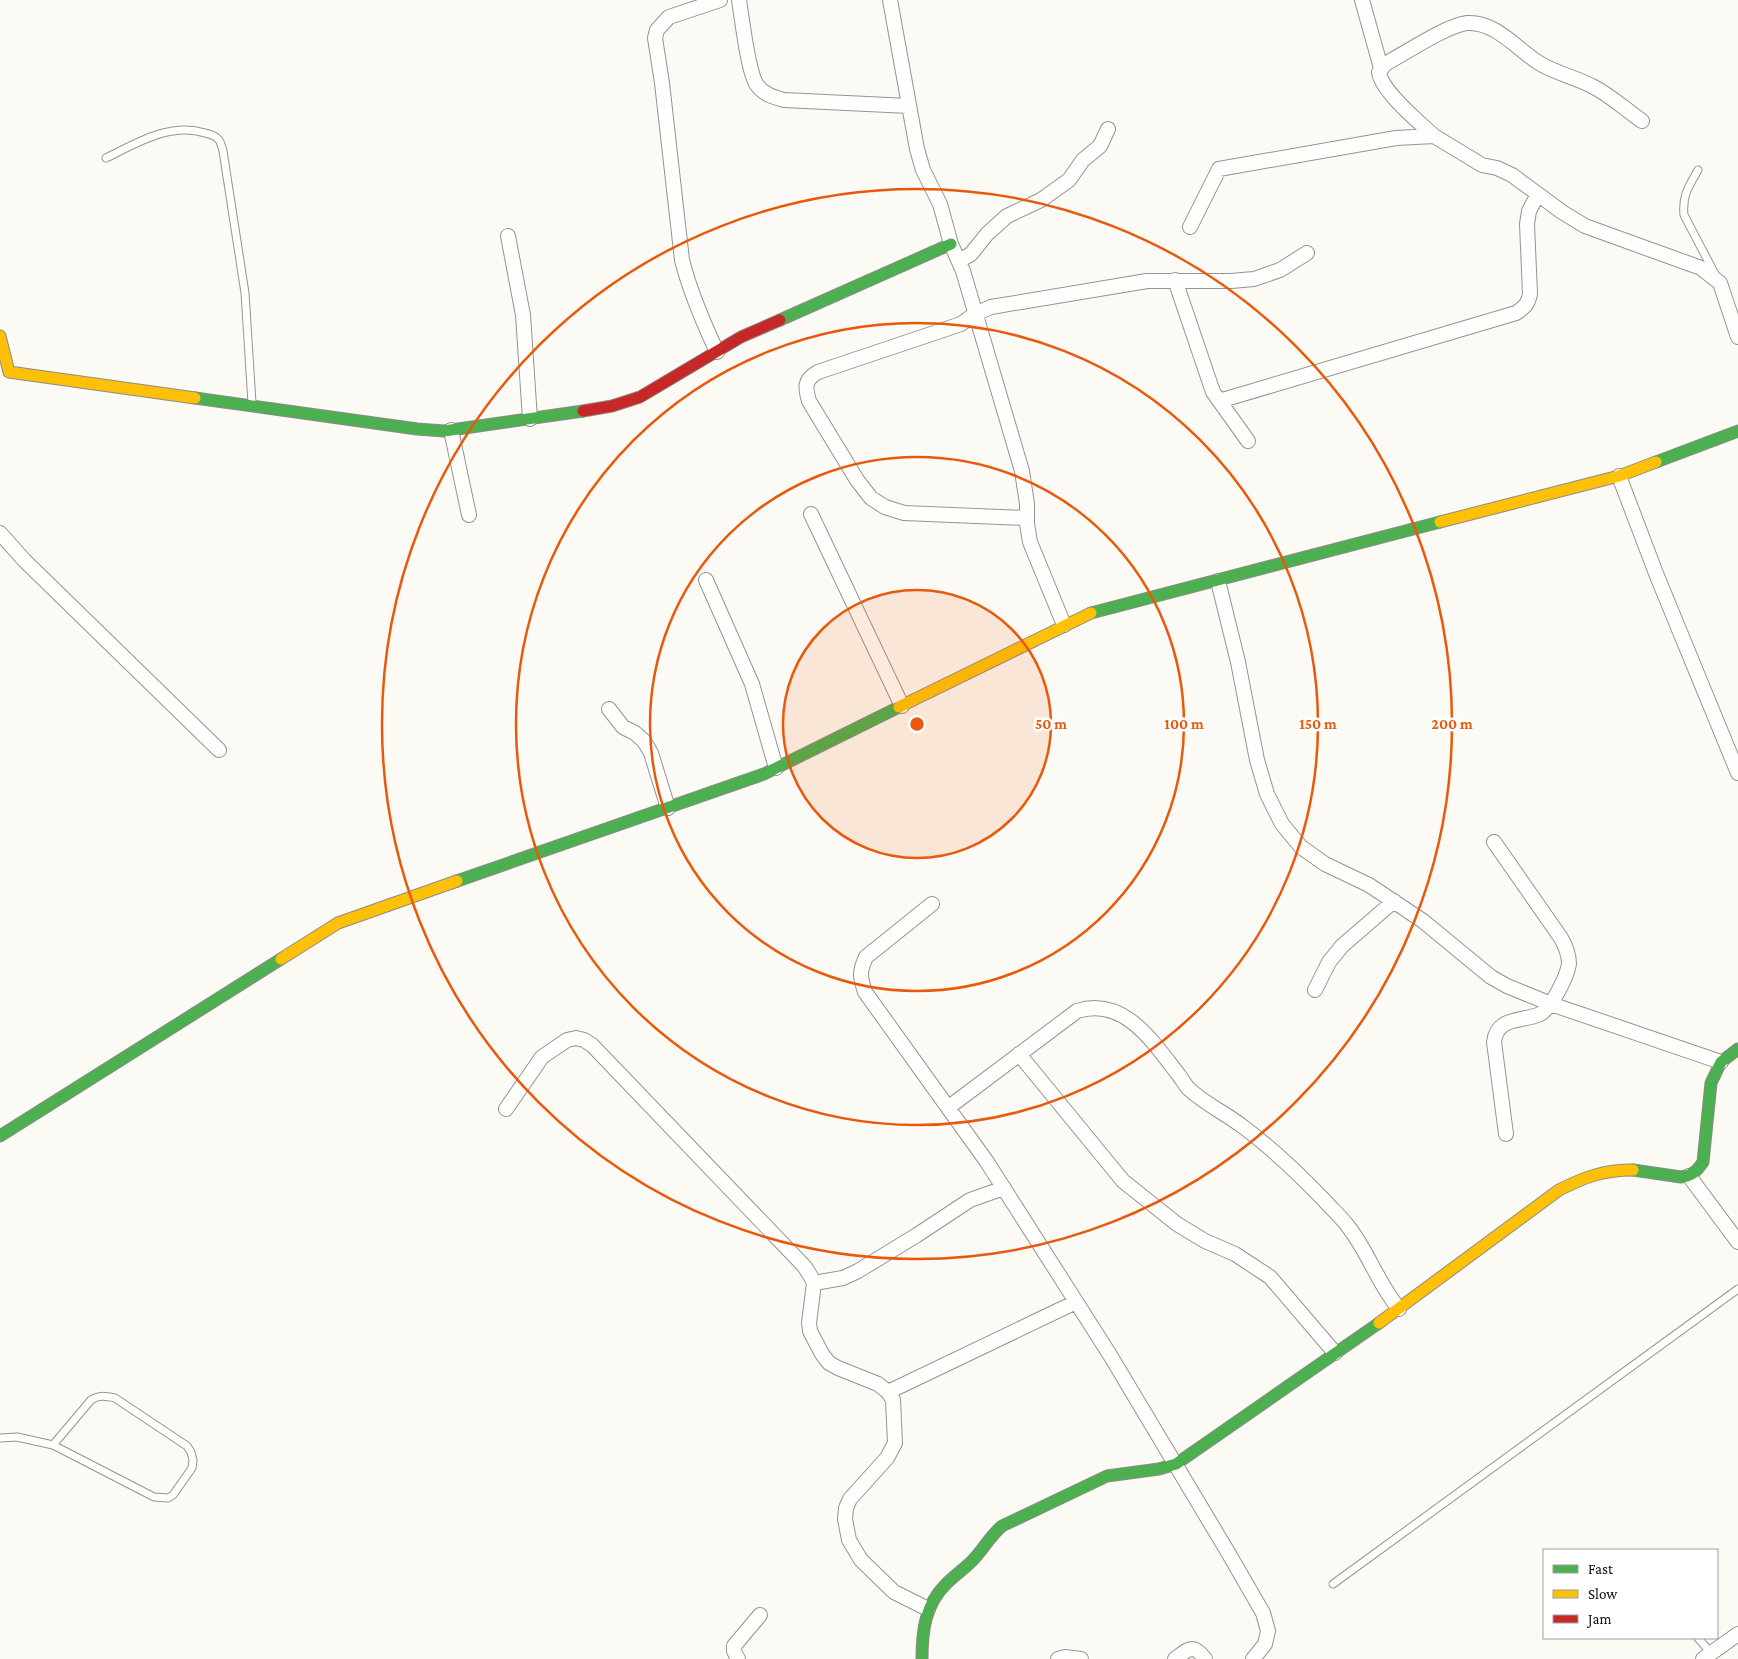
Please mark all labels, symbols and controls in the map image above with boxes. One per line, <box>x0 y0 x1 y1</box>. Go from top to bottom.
centre of rings <box>908 715 926 733</box>
text: 50 m <box>1035 716 1067 732</box>
text: 100 m <box>1164 716 1204 732</box>
text: 150 m <box>1299 716 1337 732</box>
text: 200 m <box>1431 716 1473 732</box>
legend <box>1543 1549 1718 1639</box>
text: Fast <box>1588 1561 1614 1577</box>
text: Slow <box>1588 1586 1618 1602</box>
text: Jam <box>1586 1611 1611 1628</box>

